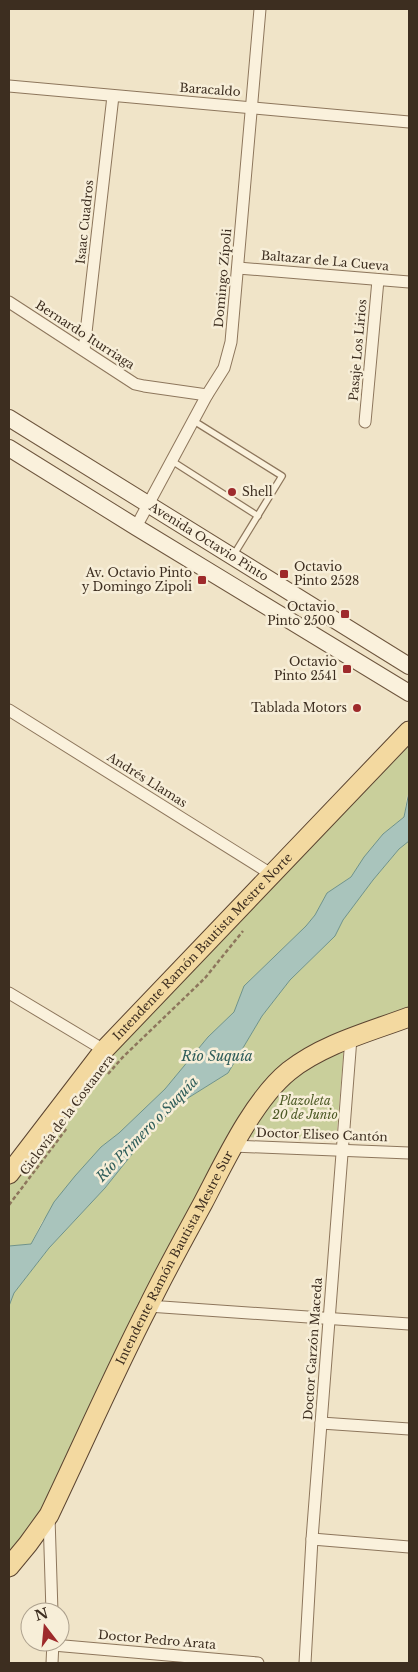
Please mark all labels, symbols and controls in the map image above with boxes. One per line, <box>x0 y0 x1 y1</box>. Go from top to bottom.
street label: Baracaldo <box>179 80 241 99</box>
street label: Isaac Cuadros <box>73 179 96 265</box>
street label: Domingo Zípoli <box>211 228 234 328</box>
street label: Baltazar de La Cueva <box>260 247 390 274</box>
street label: Bernardo Iturriaga <box>33 297 138 372</box>
street label: Pasaje Los Lirios <box>346 298 369 402</box>
place label: Shell <box>242 484 273 499</box>
marker: Shell <box>226 486 238 498</box>
street label: Avenida Octavio Pinto <box>146 498 272 584</box>
place label: Octavio Pinto 2528 <box>294 559 359 588</box>
place label: Av. Octavio Pinto y Domingo Zipoli <box>82 565 192 594</box>
marker: Octavio Pinto 2528 <box>278 568 290 580</box>
marker: Av. Octavio Pinto y Domingo Zipoli <box>196 574 208 586</box>
place label: Octavio Pinto 2500 <box>267 599 335 628</box>
marker: Octavio Pinto 2500 <box>339 608 351 620</box>
place label: Octavio Pinto 2541 <box>274 654 337 683</box>
marker: Octavio Pinto 2541 <box>341 663 353 675</box>
place label: Tablada Motors <box>251 700 347 715</box>
marker: Tablada Motors <box>351 702 363 714</box>
street label: Andrés Llamas <box>104 749 190 810</box>
street label: Intendente Ramón Bautista Mestre Norte <box>109 850 295 1043</box>
water label: Río Suquía <box>180 1047 253 1065</box>
street label: Ciclovía de la Costanera <box>16 1051 117 1178</box>
water label: Río Primero o Suquía <box>91 1073 202 1186</box>
park label: Plazoleta 20 de Junio <box>272 1093 338 1122</box>
street label: Doctor Eliseo Cantón <box>256 1125 388 1144</box>
street label: Intendente Ramón Bautista Mestre Sur <box>112 1148 236 1367</box>
street label: Doctor Garzón Maceda <box>300 1277 325 1421</box>
north arrow <box>20 1602 70 1652</box>
text: N <box>33 1604 50 1625</box>
street label: Doctor Pedro Arata <box>98 1627 217 1652</box>

